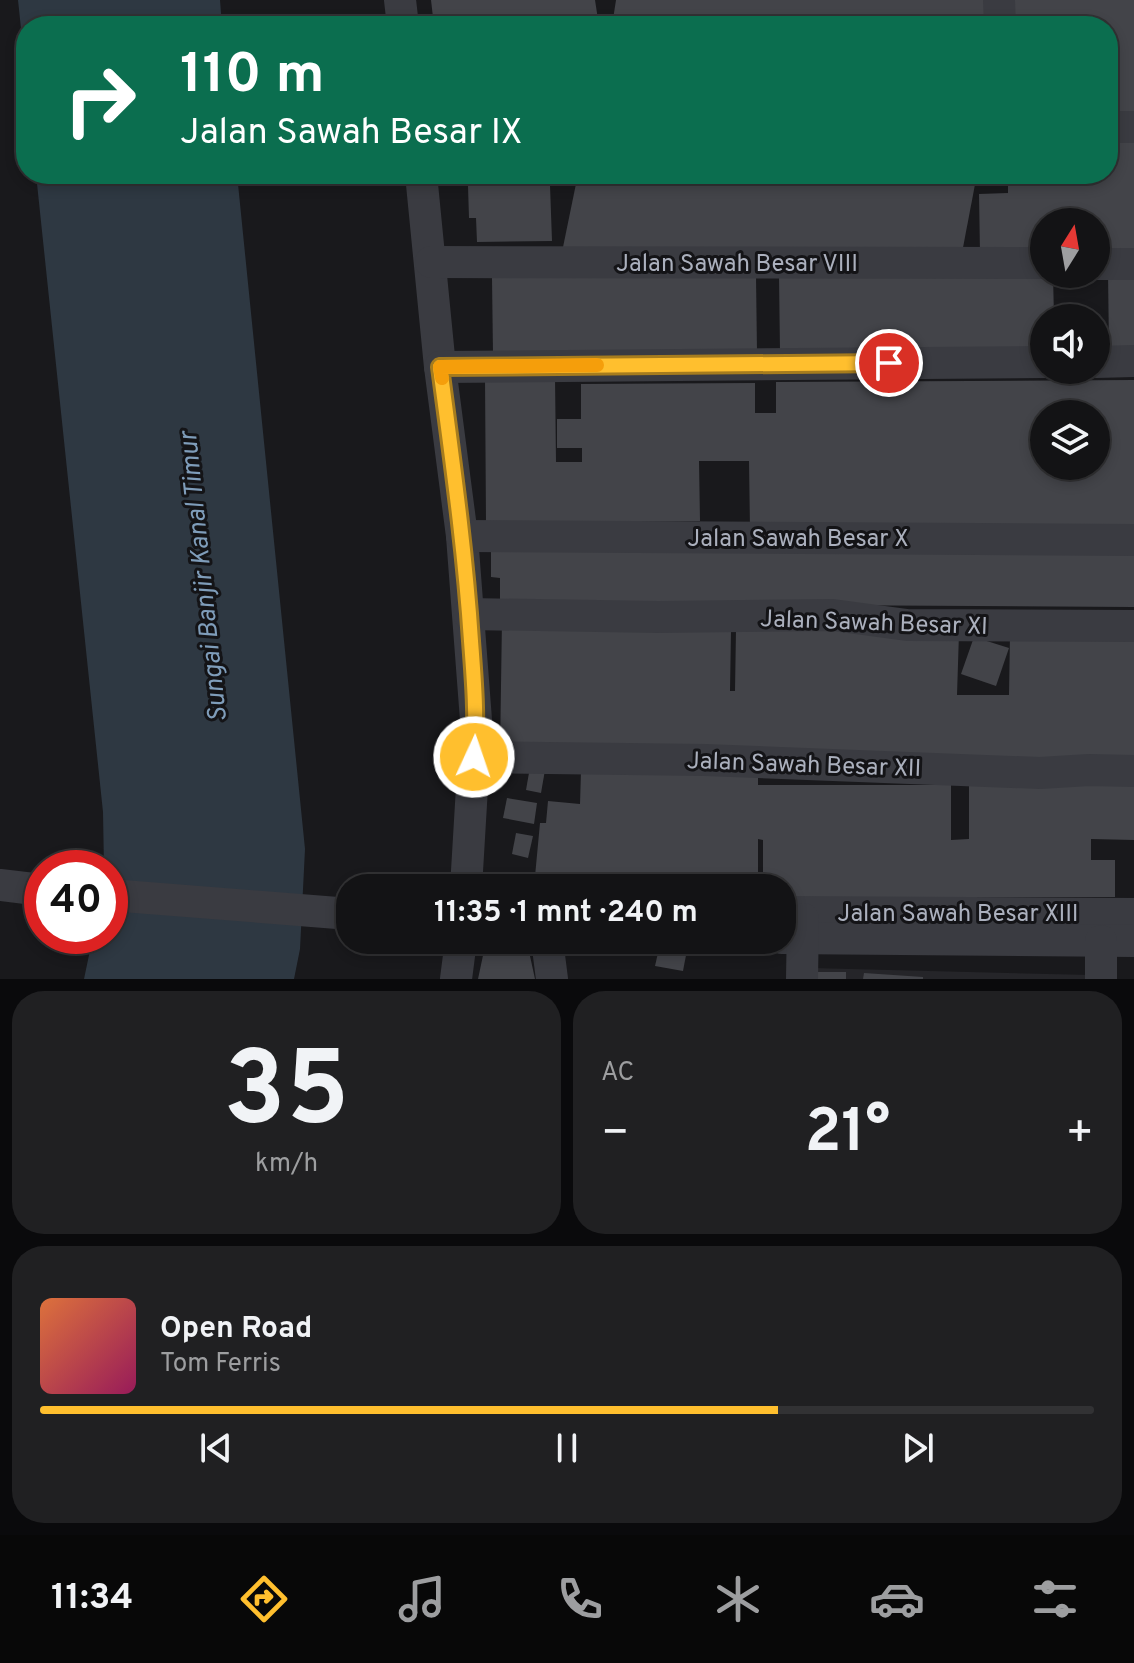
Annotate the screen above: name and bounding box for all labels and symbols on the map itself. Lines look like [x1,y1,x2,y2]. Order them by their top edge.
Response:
north arrow [1030,208,1110,288]
street label: Jalan Sawah Besar VIII [616,250,858,280]
pin [855,329,923,397]
water label: Sungai Banjir Kanal Timur [173,428,236,724]
street label: Jalan Sawah Besar X [687,525,909,555]
street label: Jalan Sawah Besar XI [759,605,988,643]
position arrow [432,715,516,799]
street label: Jalan Sawah Besar XII [686,747,922,785]
speed limit sign: 40 [24,850,128,954]
street label: Jalan Sawah Besar XIII [837,900,1079,930]

